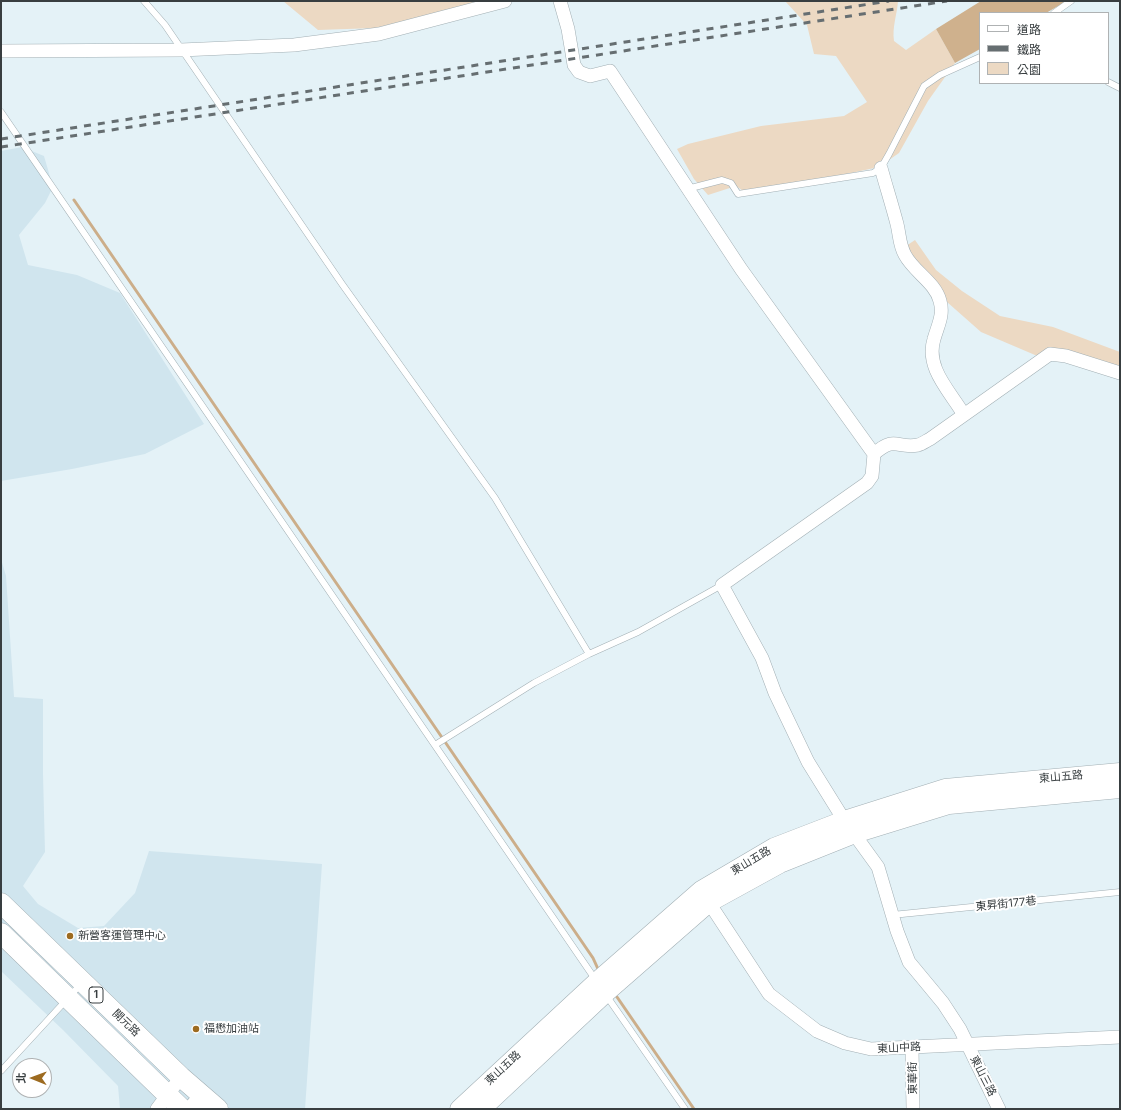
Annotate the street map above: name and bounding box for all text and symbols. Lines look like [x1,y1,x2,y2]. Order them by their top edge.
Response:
legend [979,12,1109,84]
text: 道路 [1017,22,1041,37]
text: 鐵路 [1017,42,1041,57]
text: 公園 [1017,62,1041,77]
street label: 東山五路 [1039,769,1083,785]
street label: 東山五路 [729,844,773,878]
street label: 東昇街177巷 [975,894,1037,914]
place label: 新營客運管理中心 [78,929,166,943]
marker: 新營客運管理中心 [65,931,75,941]
road number: 1 [89,987,103,1003]
street label: 開元路 [110,1007,142,1039]
place label: 福懋加油站 [204,1022,259,1036]
marker: 福懋加油站 [191,1024,201,1034]
street label: 東山中路 [877,1040,921,1056]
street label: 東山五路 [482,1048,524,1088]
street label: 東山三路 [967,1053,999,1099]
north arrow [12,1058,52,1098]
street label: 東華街 [906,1061,920,1095]
text: 北 [14,1072,28,1083]

